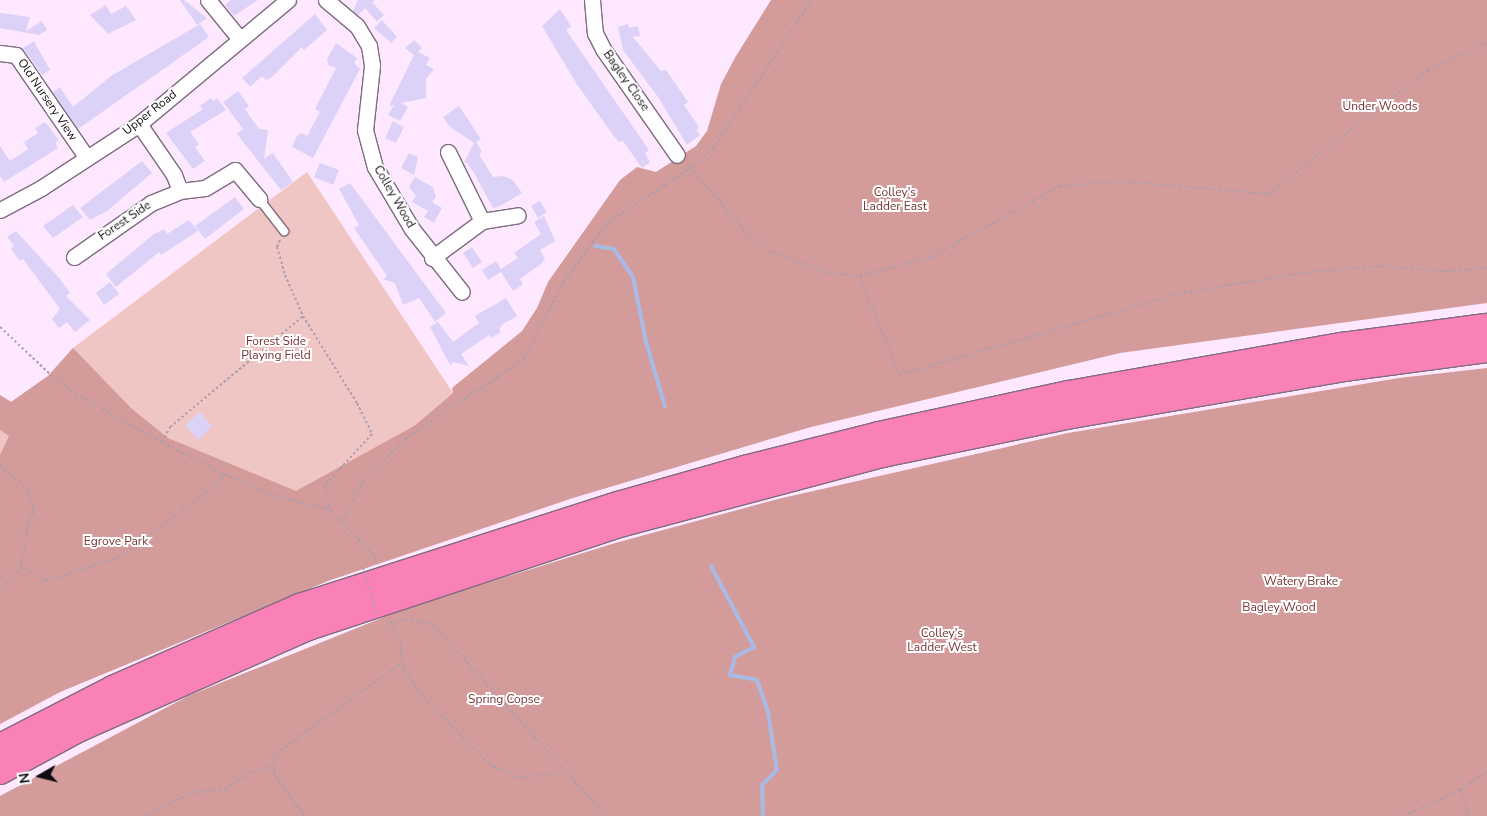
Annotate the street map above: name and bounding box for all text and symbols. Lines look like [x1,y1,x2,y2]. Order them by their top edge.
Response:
street label: Bagley Close [600,48,652,114]
street label: Old Nursery View [14,56,80,144]
street label: Upper Road [120,87,180,139]
park label: Under Woods [1343,100,1417,114]
street label: Colley Wood [370,163,418,231]
park label: Colley's Ladder East [863,186,927,214]
street label: Forest Side [96,198,154,244]
park label: Forest Side Playing Field [241,335,311,363]
park label: Egrove Park [84,535,148,549]
park label: Watery Brake [1264,575,1338,589]
park label: Bagley Wood [1242,601,1316,615]
park label: Colley's Ladder West [907,627,977,655]
park label: Spring Copse [468,693,540,707]
north arrow [15,751,65,801]
text: N [15,772,35,785]

